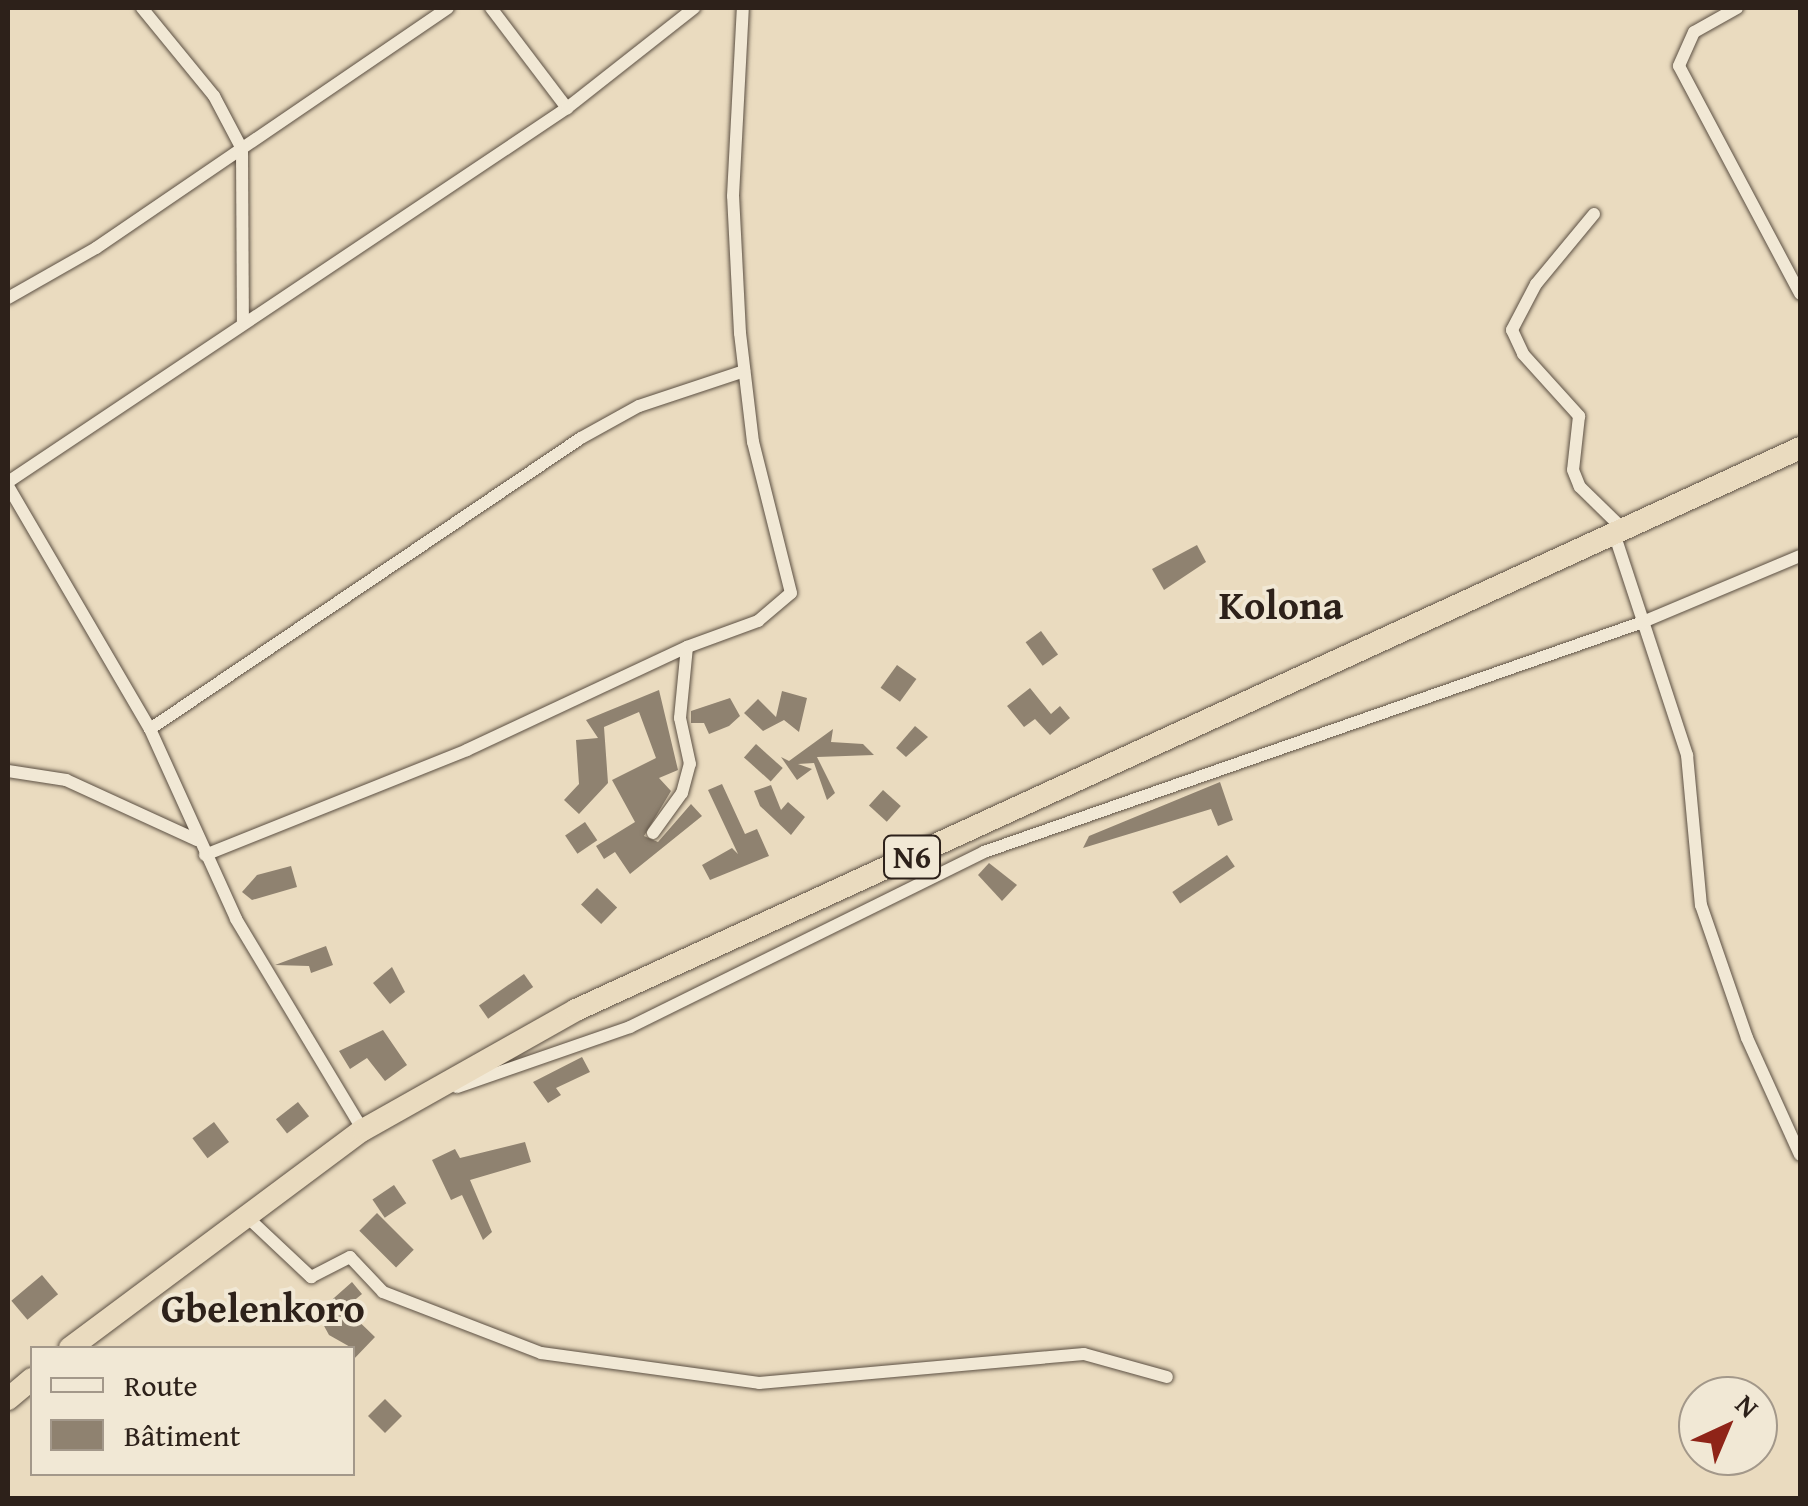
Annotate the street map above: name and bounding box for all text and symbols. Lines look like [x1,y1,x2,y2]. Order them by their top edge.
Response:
district label: Kolona [1219,581,1343,629]
road number: N6 [882,830,942,884]
district label: Gbelenkoro [161,1284,365,1332]
legend [30,1346,355,1476]
text: Route [124,1363,197,1407]
north arrow [1678,1376,1778,1476]
text: N [1727,1384,1769,1427]
text: Bâtiment [124,1413,240,1457]

